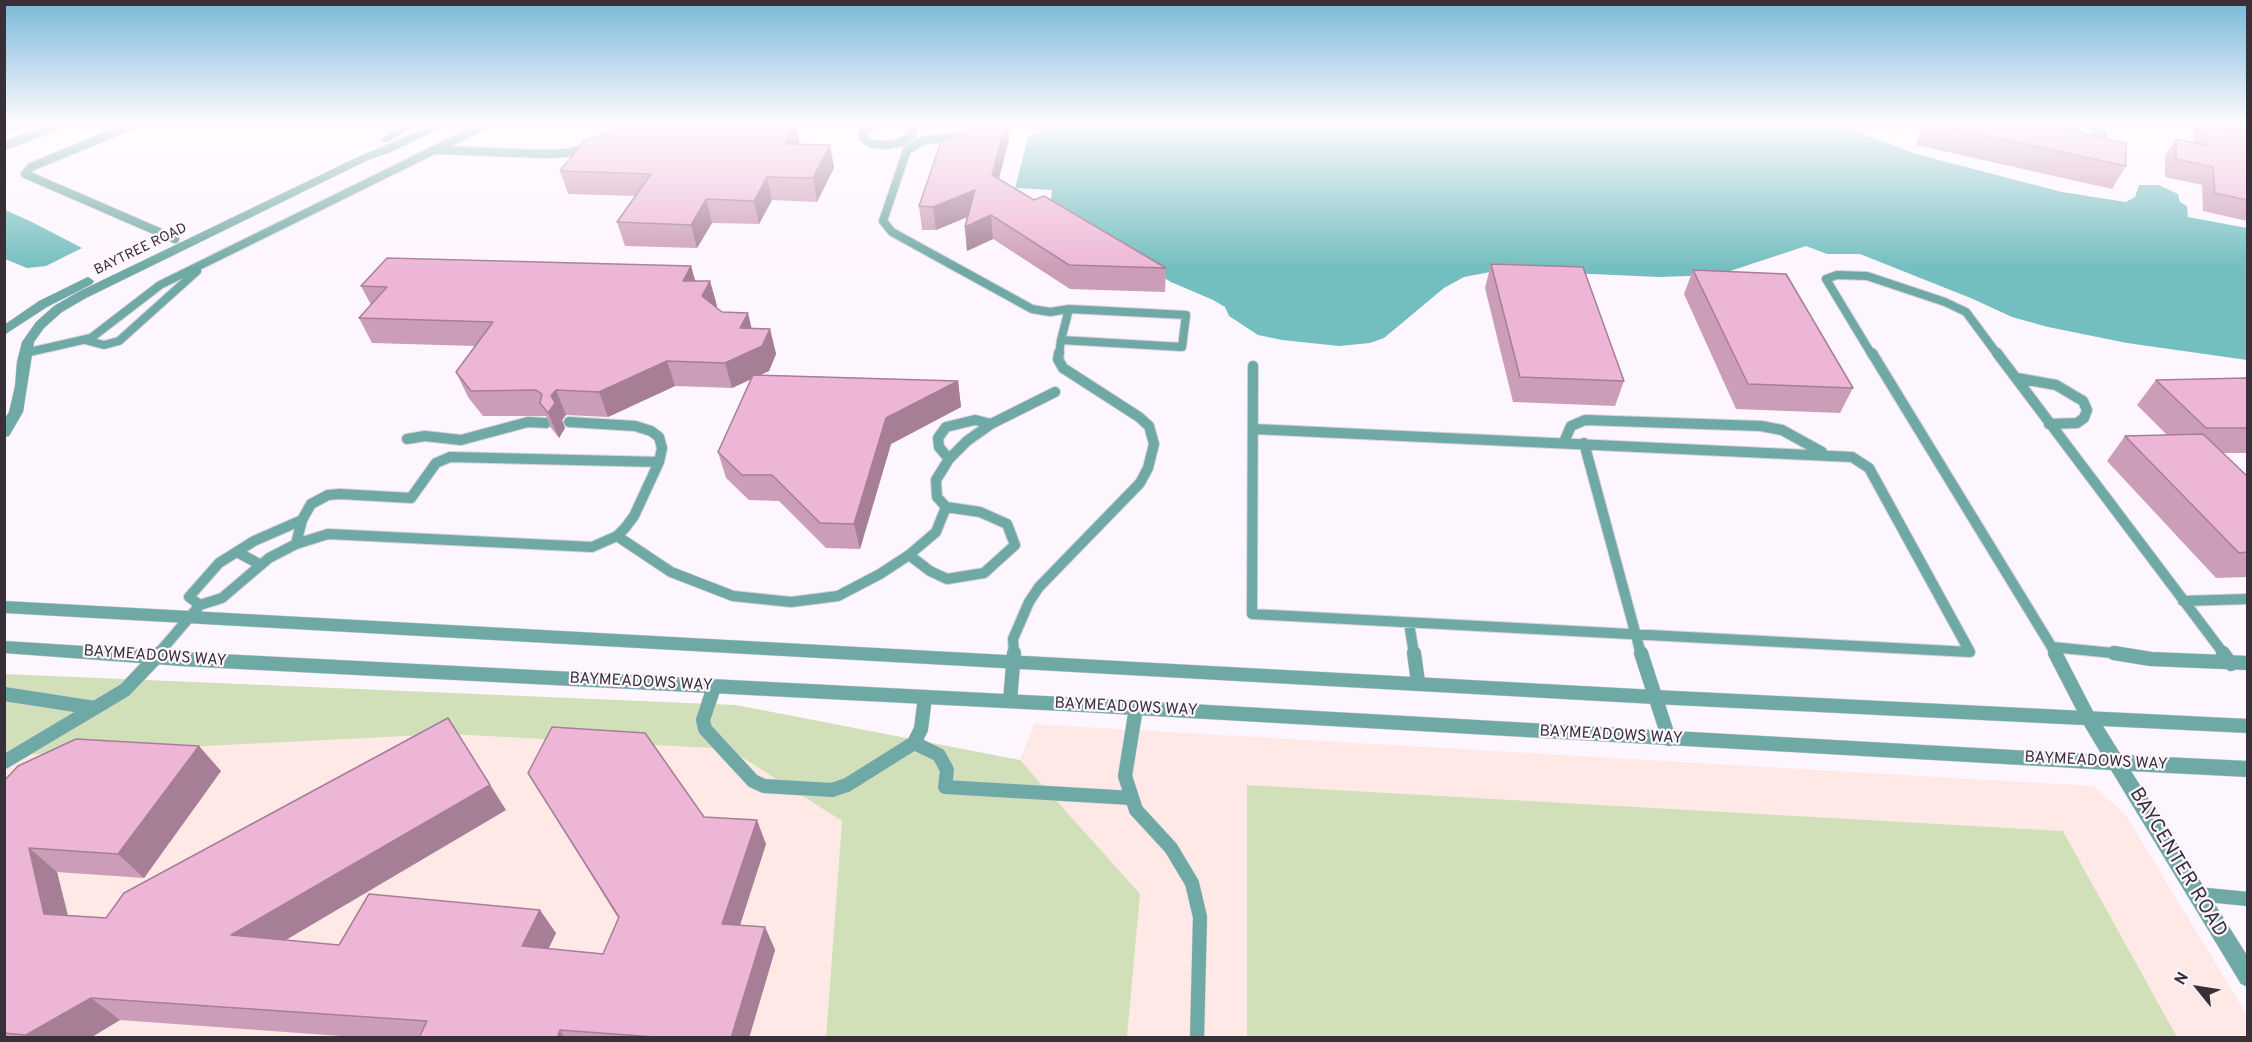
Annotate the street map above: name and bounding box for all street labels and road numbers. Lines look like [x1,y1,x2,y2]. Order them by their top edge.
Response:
street label: BAYTREE ROAD [92,220,190,280]
street label: BAYMEADOWS WAY [83,642,227,672]
street label: BAYMEADOWS WAY [569,670,713,696]
street label: BAYMEADOWS WAY [1054,695,1198,721]
street label: BAYMEADOWS WAY [1539,723,1683,749]
street label: BAYMEADOWS WAY [2024,749,2168,775]
street label: BAYCENTER ROAD [2123,784,2231,942]

